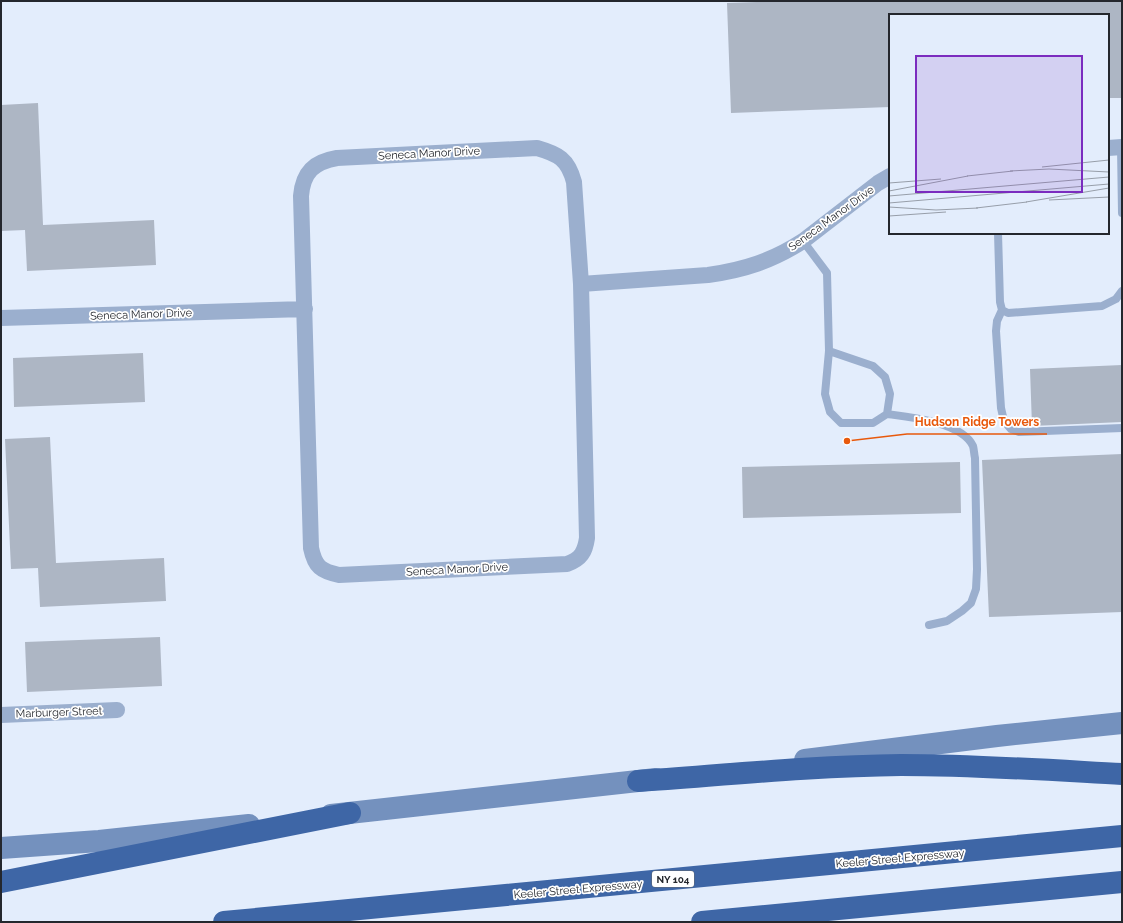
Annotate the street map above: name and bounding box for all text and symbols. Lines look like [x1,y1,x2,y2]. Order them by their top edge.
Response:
inset map [889,14,1109,234]
street label: Seneca Manor Drive [378,144,481,163]
street label: Seneca Manor Drive [786,183,877,254]
street label: Seneca Manor Drive [90,306,193,323]
callout: Hudson Ridge Towers [907,410,1047,434]
text: Hudson Ridge Towers [915,415,1039,429]
street label: Seneca Manor Drive [406,560,509,579]
street label: Marburger Street [15,704,103,721]
street label: Keeler Street Expressway [835,846,965,871]
road number: NY 104 [652,871,694,887]
street label: Keeler Street Expressway [513,877,643,902]

